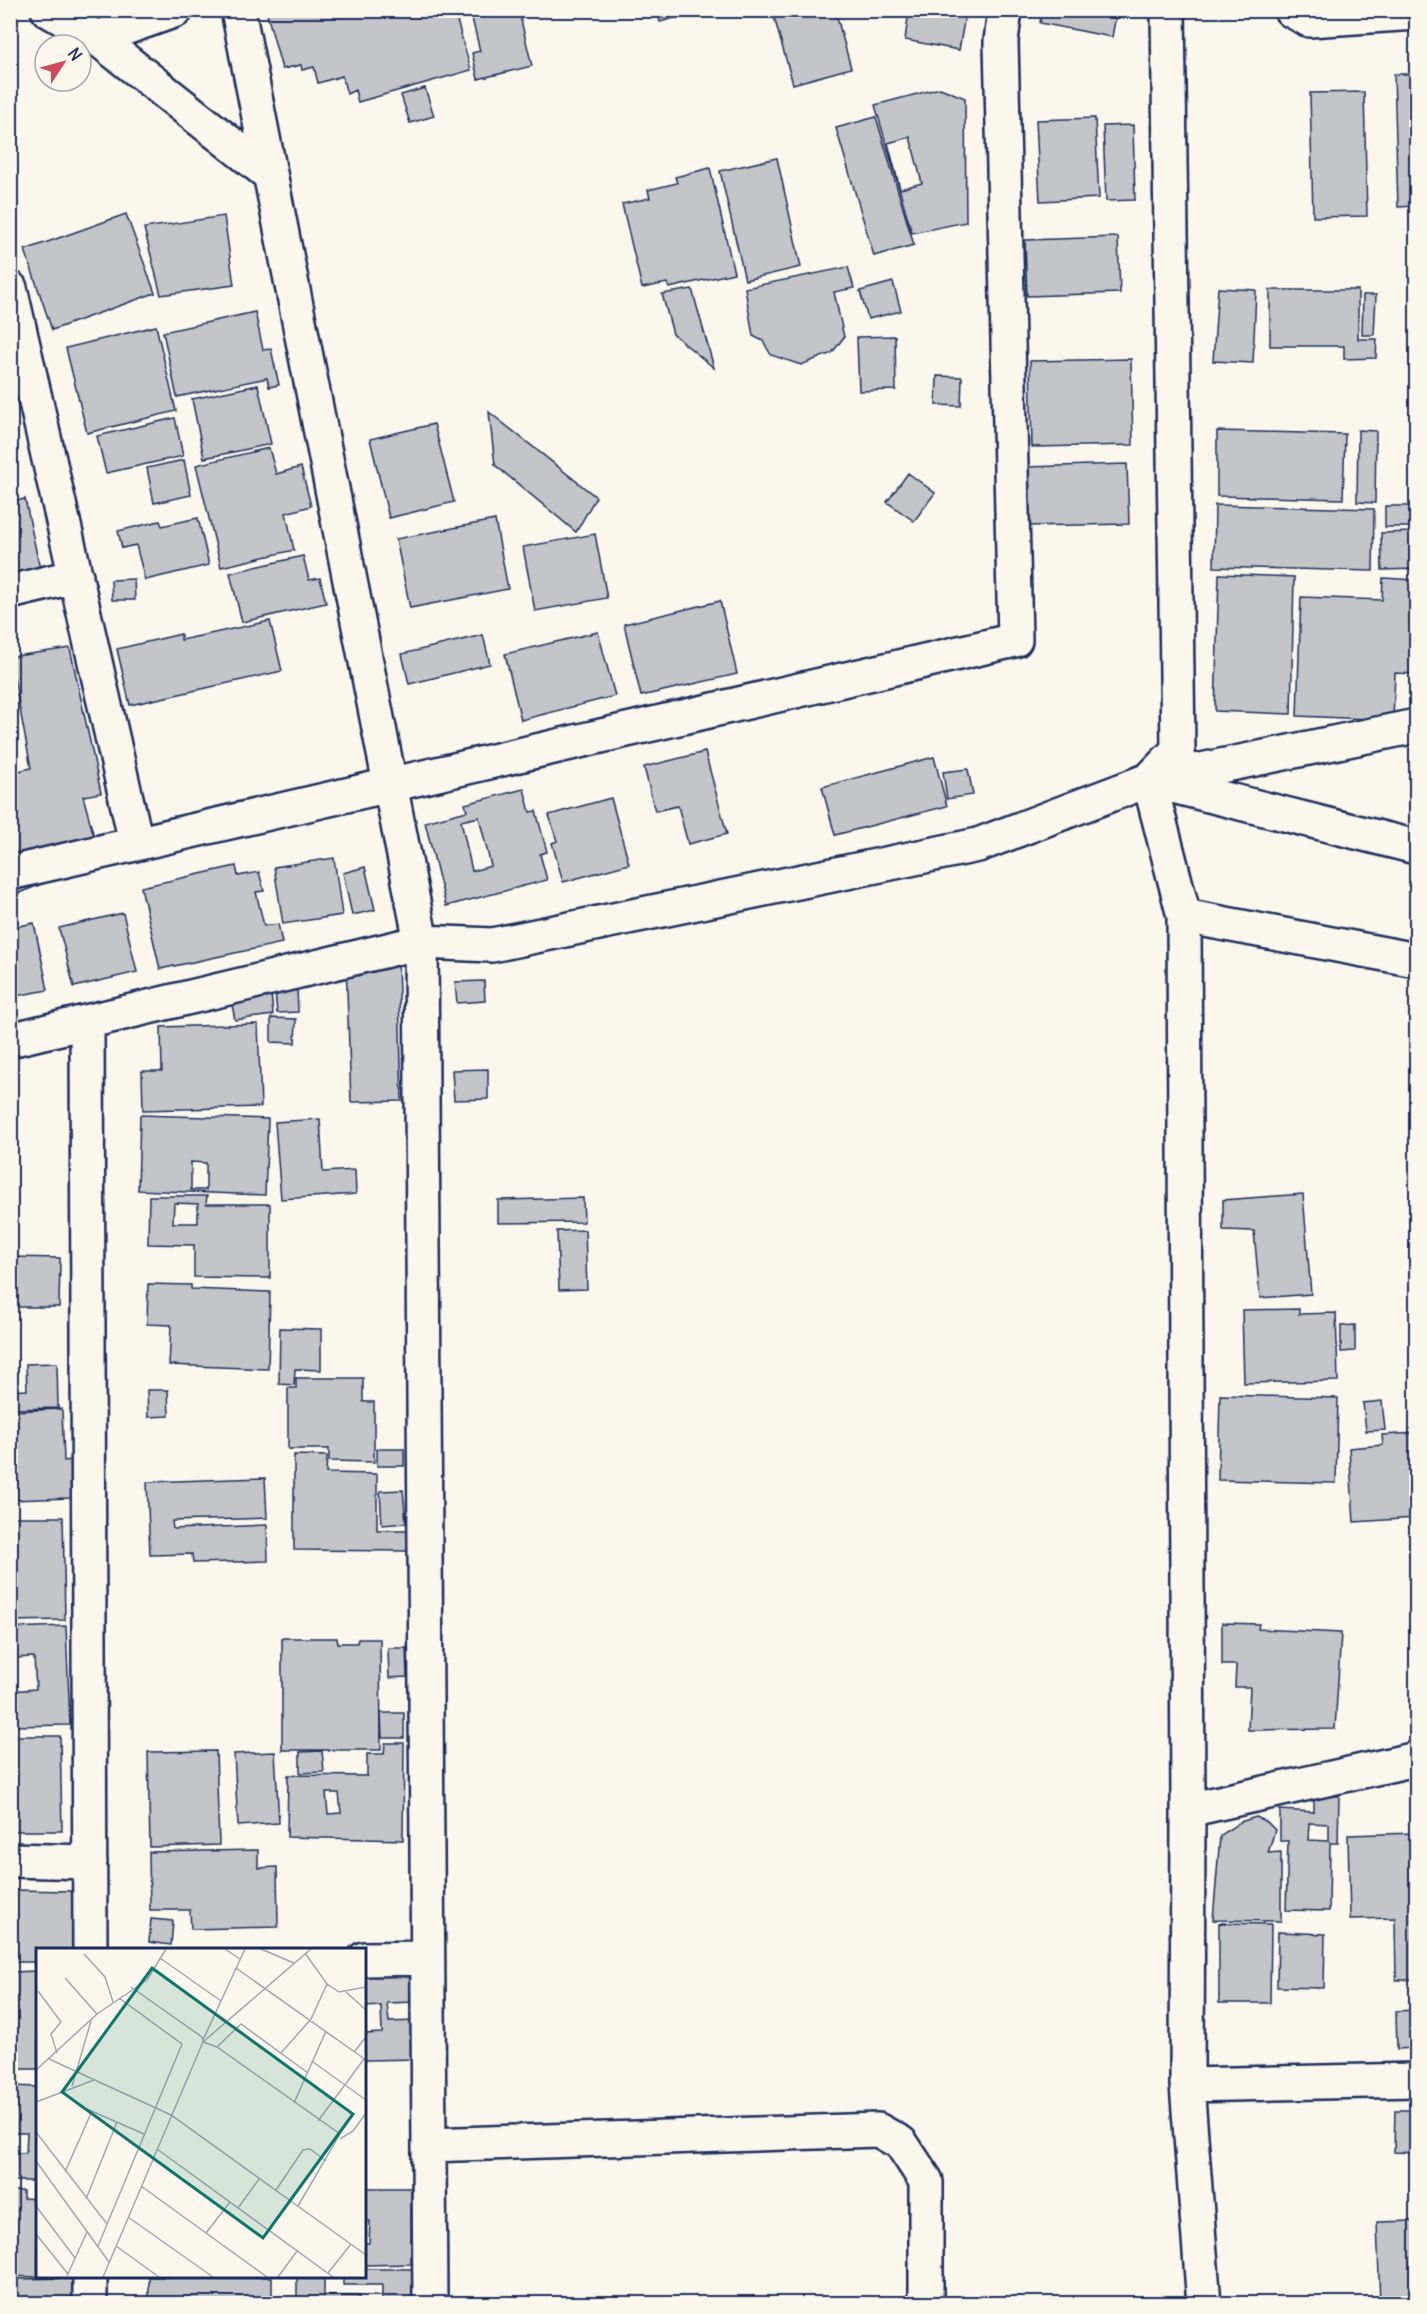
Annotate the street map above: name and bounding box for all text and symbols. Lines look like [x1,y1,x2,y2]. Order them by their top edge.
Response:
north arrow [33,33,93,93]
text: N [64,44,86,65]
inset map [36,1948,366,2278]

